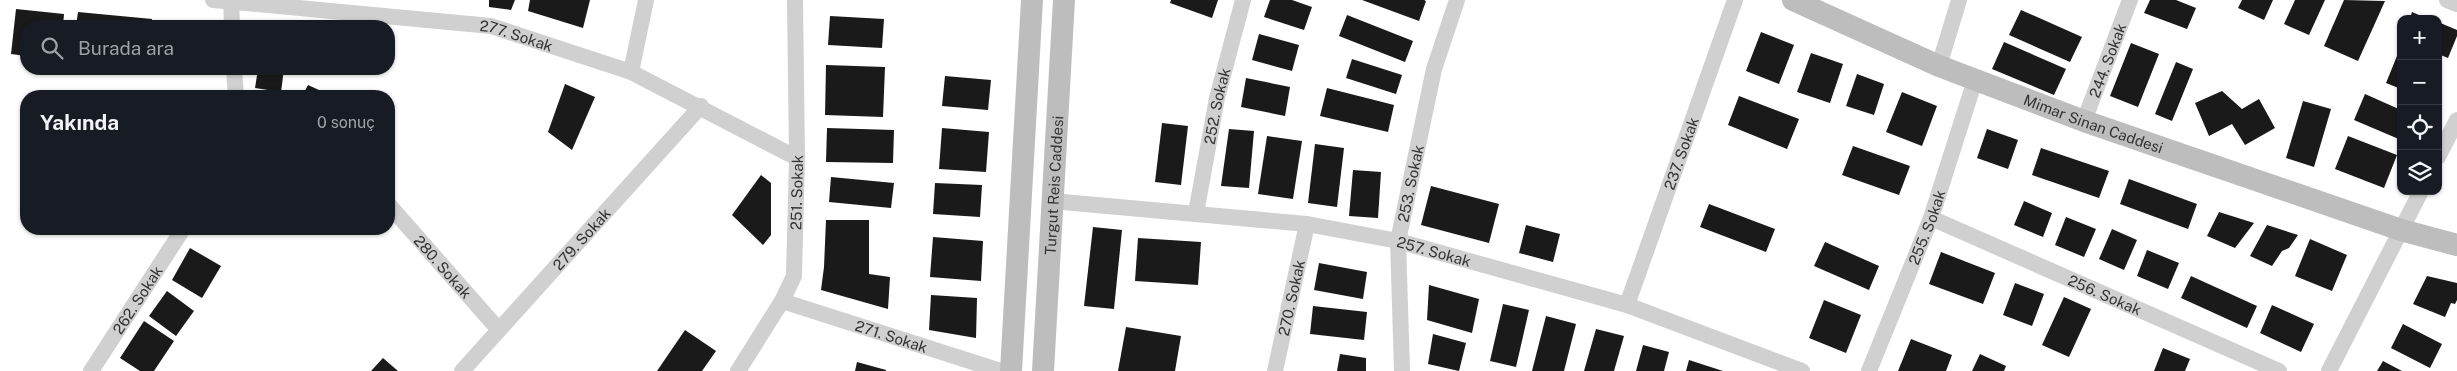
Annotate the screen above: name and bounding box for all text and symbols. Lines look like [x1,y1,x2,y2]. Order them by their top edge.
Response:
map controls [2397,15,2442,195]
button: + [2397,15,2442,60]
street label: 277. Sokak [479,17,555,54]
search box [20,20,395,75]
street label: 244. Sokak [2085,21,2129,100]
icon: search [38,34,66,62]
text: Burada ara [78,37,174,59]
button: − [2397,60,2442,105]
street label: 252. Sokak [1200,66,1233,146]
street label: Mimar Sinan Caddesi [2021,90,2165,156]
button: locate [2397,105,2442,150]
text: Yakında [40,110,119,135]
text: 0 sonuç [317,113,375,132]
street label: Turgut Reis Caddesi [1041,115,1066,255]
street label: 237. Sokak [1660,115,1701,192]
street label: 253. Sokak [1394,143,1426,223]
button: layers [2397,150,2442,195]
street label: 251. Sokak [787,155,806,230]
street label: 255. Sokak [1905,188,1948,267]
street label: 279. Sokak [549,204,613,273]
street label: 280. Sokak [411,232,475,302]
street label: 257. Sokak [1395,233,1473,270]
street label: 270. Sokak [1274,258,1307,337]
street label: 262. Sokak [109,262,165,337]
street label: 256. Sokak [2066,271,2144,318]
street label: 271. Sokak [853,317,930,356]

